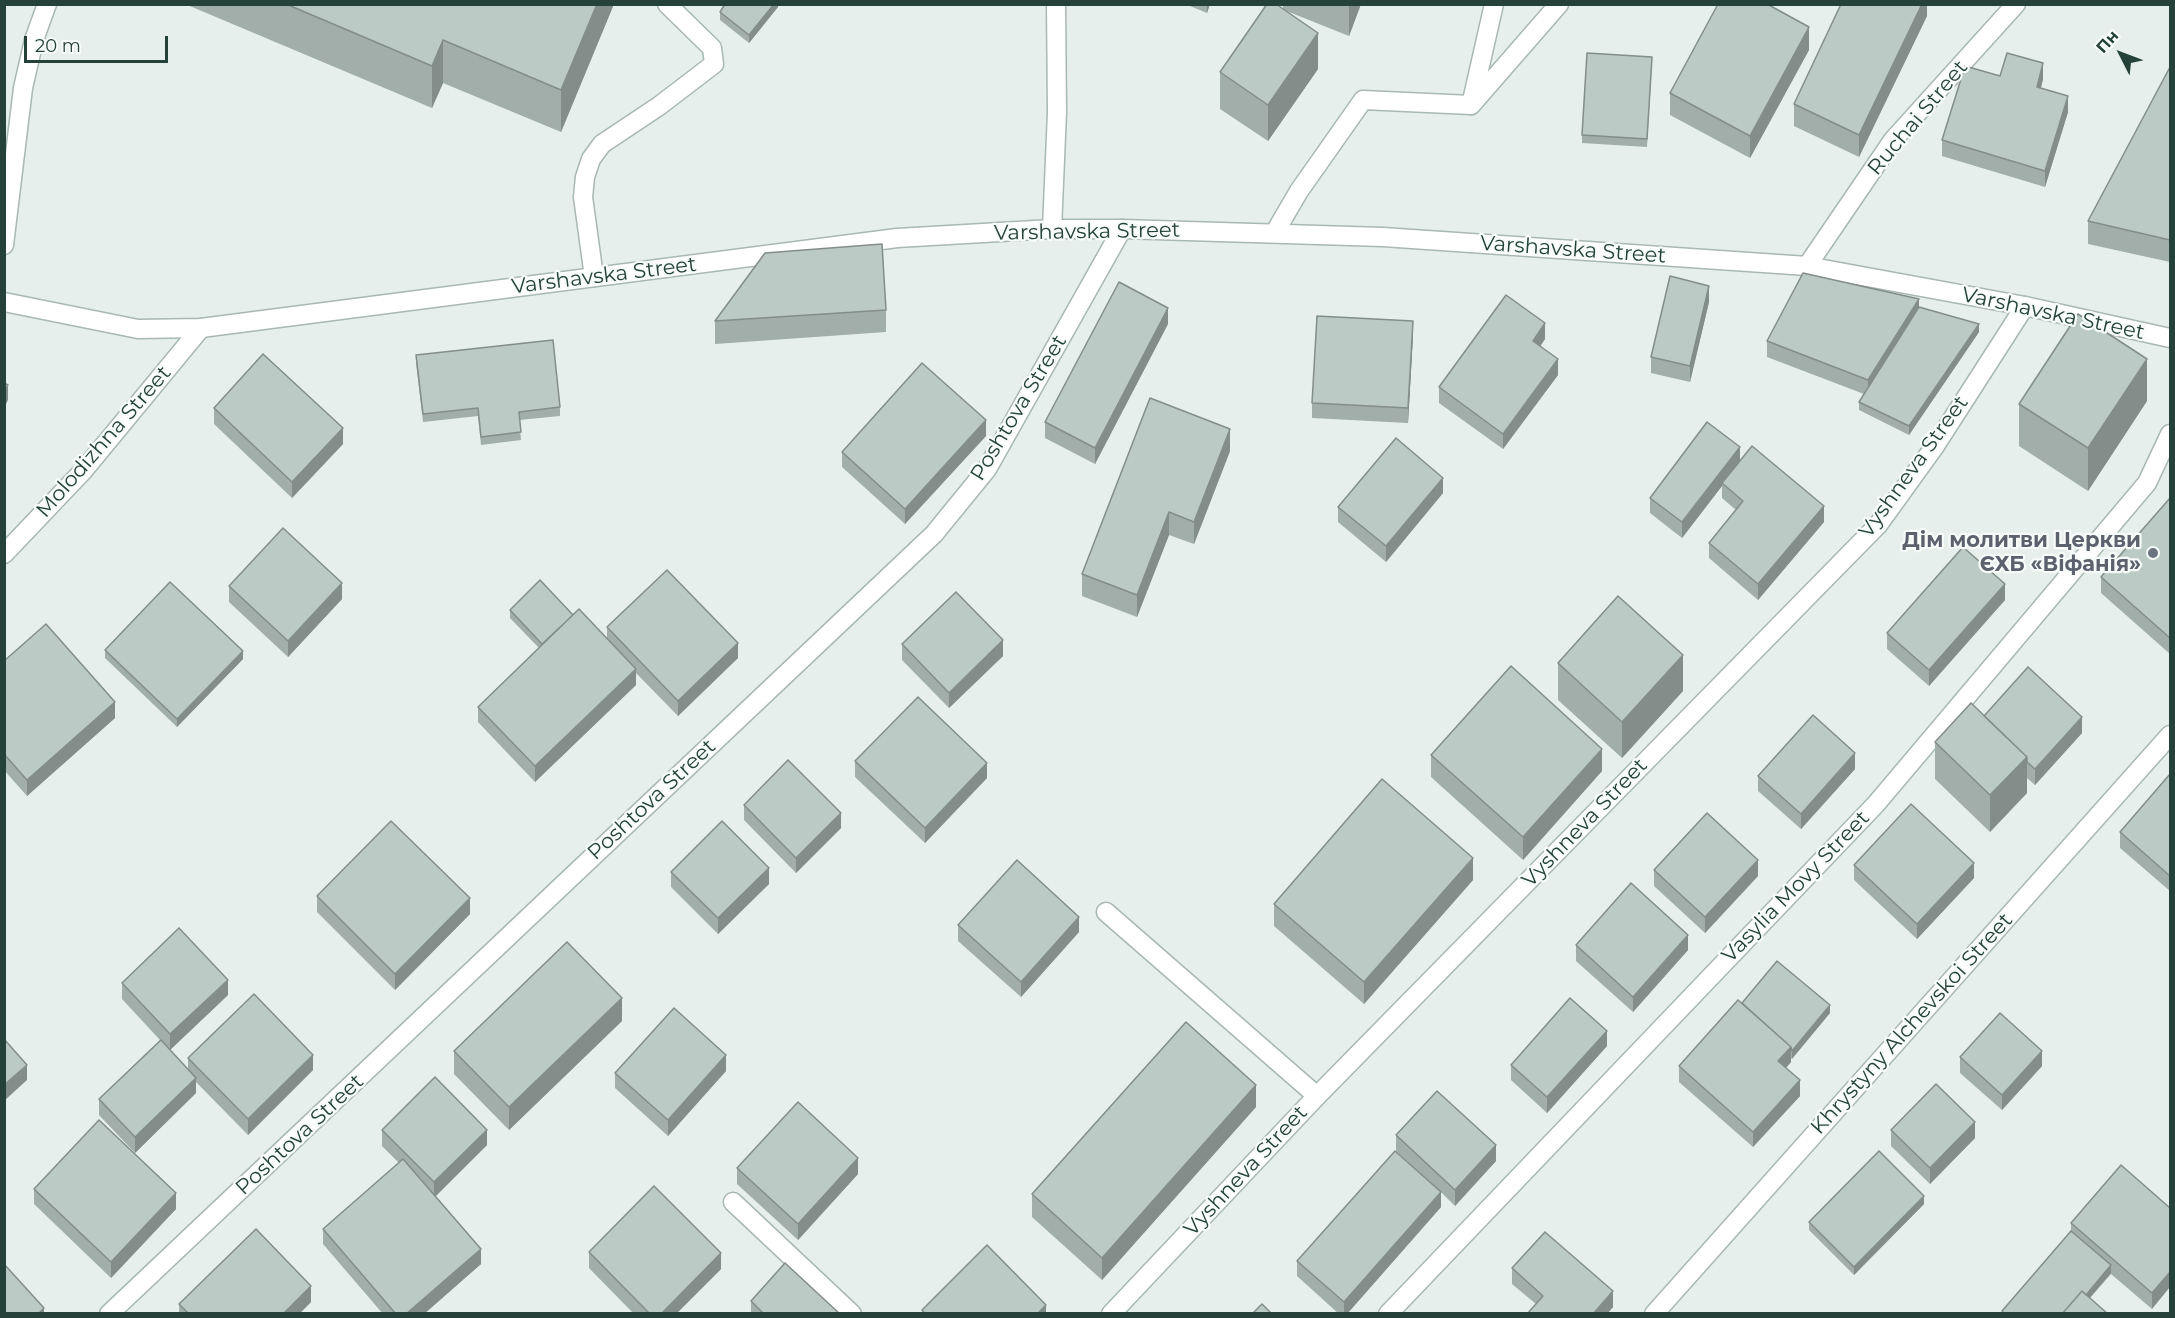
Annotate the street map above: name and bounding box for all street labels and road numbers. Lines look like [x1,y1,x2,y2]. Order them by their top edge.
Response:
street label: Ruchai Street [1863,55,1973,181]
street label: Varshavska Street [994,218,1180,246]
street label: Varshavska Street [1479,231,1667,269]
street label: Varshavska Street [510,252,698,300]
street label: Varshavska Street [1959,282,2147,346]
street label: Poshtova Street [966,330,1072,486]
street label: Molodizhna Street [31,361,177,523]
street label: Vyshneva Street [1854,391,1974,543]
street label: Poshtova Street [583,734,721,866]
street label: Vyshneva Street [1517,753,1653,893]
street label: Vasylia Movy Street [1717,806,1875,968]
street label: Khrystyny Alchevskoi Street [1806,908,2018,1140]
street label: Poshtova Street [231,1069,369,1201]
street label: Vyshneva Street [1179,1100,1313,1242]

